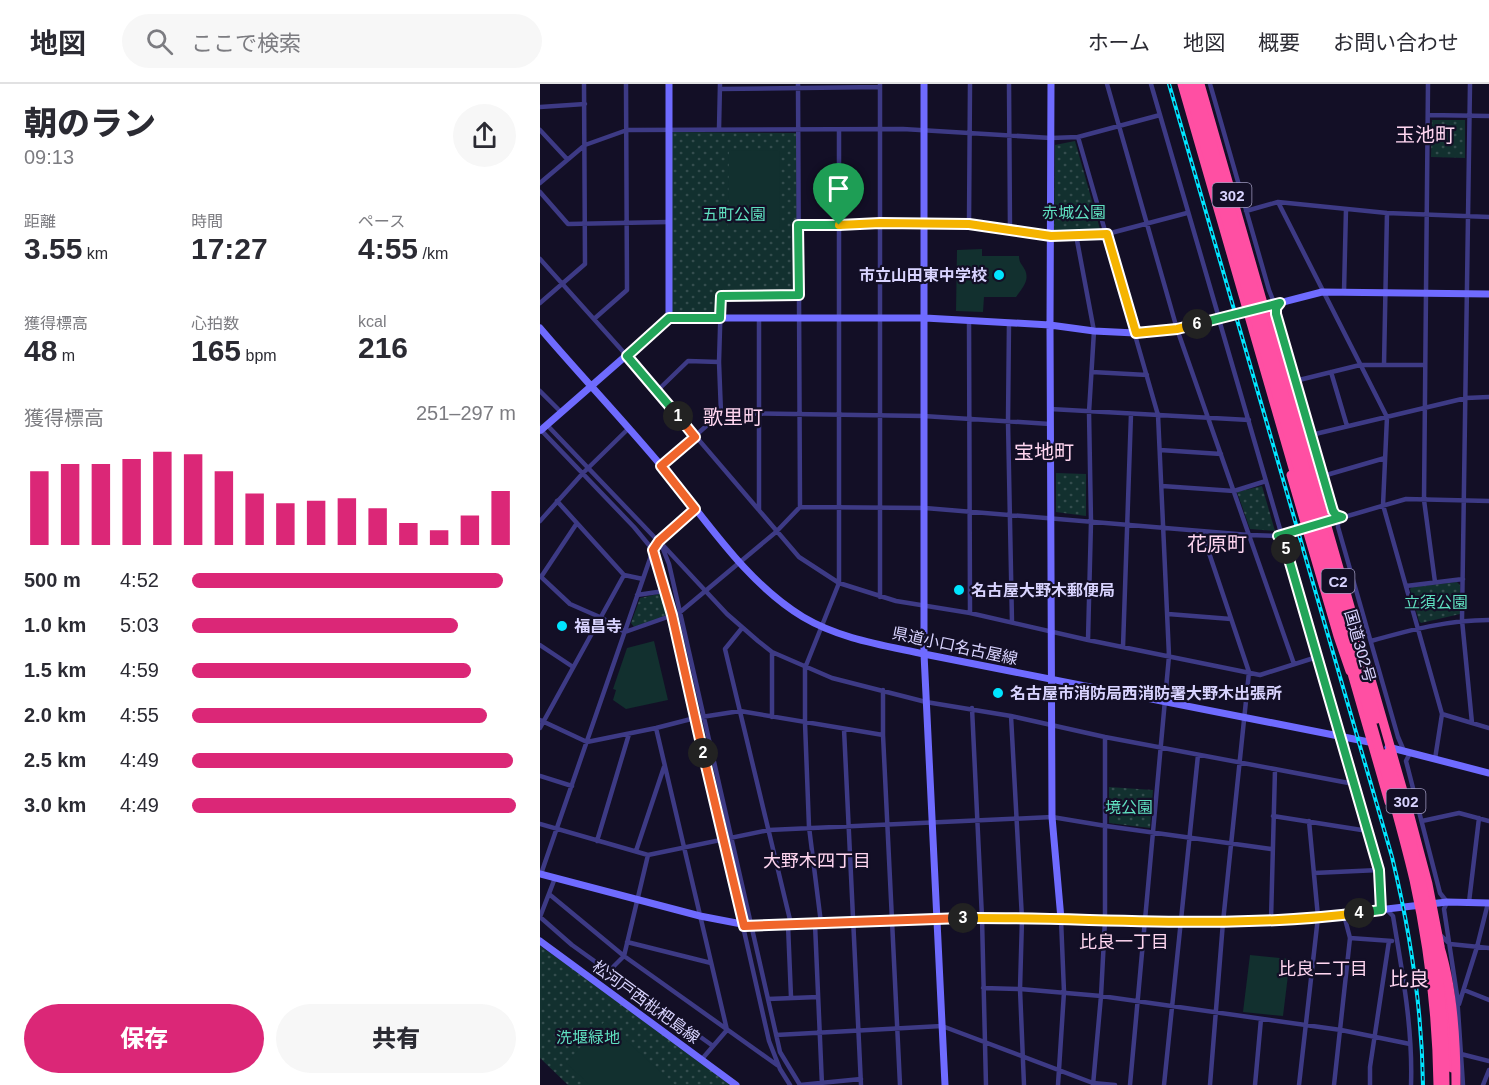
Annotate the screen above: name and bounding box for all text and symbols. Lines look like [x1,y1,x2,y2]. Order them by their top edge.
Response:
search box [122,14,542,68]
icon: search [143,25,176,58]
text: 地図 [30,28,86,59]
text: ここで検索 [191,31,301,56]
text: ホーム [1088,31,1150,54]
text: 地図 [1183,31,1225,54]
text: 概要 [1258,31,1300,54]
text: お問い合わせ [1333,31,1459,54]
button: share [453,104,516,167]
text: 朝のラン [24,105,156,142]
district label: 玉池町 [1395,124,1455,146]
text: 09:13 [24,146,74,168]
pin [813,163,864,225]
icon: arrive [822,172,855,205]
road number: 302 [1212,183,1252,207]
park label: 赤城公園 [1042,204,1106,221]
park label: 五町公園 [702,206,766,223]
text: 距離 [24,213,56,230]
text: 時間 [191,213,223,230]
text: ペース [358,213,405,230]
text: 3.55 [24,232,82,265]
text: 17:27 [191,232,268,265]
text: 4:55 [358,232,418,265]
text: km [82,245,108,262]
text: /km [418,245,448,262]
place label: 市立山田東中学校 [859,267,987,284]
marker: 市立山田東中学校 [992,268,1006,282]
pin: 6 [1182,309,1212,339]
text: kcal [358,313,386,330]
text: 獲得標高 [24,315,88,332]
text: 心拍数 [191,315,239,332]
text: 6 [1193,315,1201,332]
text: 216 [358,331,408,364]
text: 48 [24,334,57,367]
text: 165 [191,334,241,367]
text: m [57,347,75,364]
text: bpm [241,347,277,364]
pin: 1 [663,401,693,431]
text: 251–297 m [416,402,516,424]
district label: 歌里町 [703,406,763,428]
text: 獲得標高 [24,407,104,429]
text: 1 [674,407,682,424]
district label: 宝地町 [1014,441,1074,463]
district label: 花原町 [1187,533,1247,555]
pin: 5 [1271,534,1301,564]
text: 5 [1282,540,1290,557]
text: 500 m [24,569,81,591]
text: 4:52 [120,569,159,591]
road number: C2 [1322,569,1354,593]
place label: 名古屋大野木郵便局 [971,582,1115,599]
marker: 名古屋大野木郵便局 [952,583,966,597]
park label: 立須公園 [1404,594,1468,611]
street label: 国道302号 [1342,608,1378,684]
text: 1.0 km [24,614,86,636]
text: 5:03 [120,614,159,636]
place label: 福昌寺 [574,618,622,635]
marker: 福昌寺 [555,619,569,633]
street label: 県道小口名古屋線 [891,624,1019,668]
text: 1.5 km [24,659,86,681]
text: 4:59 [120,659,159,681]
place label: 名古屋市消防局西消防署大野木出張所 [1010,685,1282,702]
marker: 名古屋市消防局西消防署大野木出張所 [991,686,1005,700]
text: 2.0 km [24,704,86,726]
text: 4:55 [120,704,159,726]
pin: 2 [688,738,718,768]
text: 2 [699,744,707,761]
text: 2.5 km [24,749,86,771]
text: 4:49 [120,749,159,771]
road number: 302 [1386,789,1426,813]
text: 3.0 km [24,794,86,816]
text: 4:49 [120,794,159,816]
park label: 境公園 [1105,799,1153,816]
district label: 大野木四丁目 [763,851,871,871]
pin: 4 [1344,898,1374,928]
pin: 3 [948,903,978,933]
text: 4 [1355,904,1363,921]
text: 3 [959,909,967,926]
district label: 比良一丁目 [1079,932,1169,952]
street label: 松河戸西枇杷島線 [589,958,703,1046]
district label: 比良二丁目 [1278,959,1368,979]
district label: 比良 [1389,968,1429,990]
button: 保存 [24,1004,264,1073]
button: 共有 [276,1004,516,1073]
park label: 洗堰緑地 [556,1029,620,1046]

